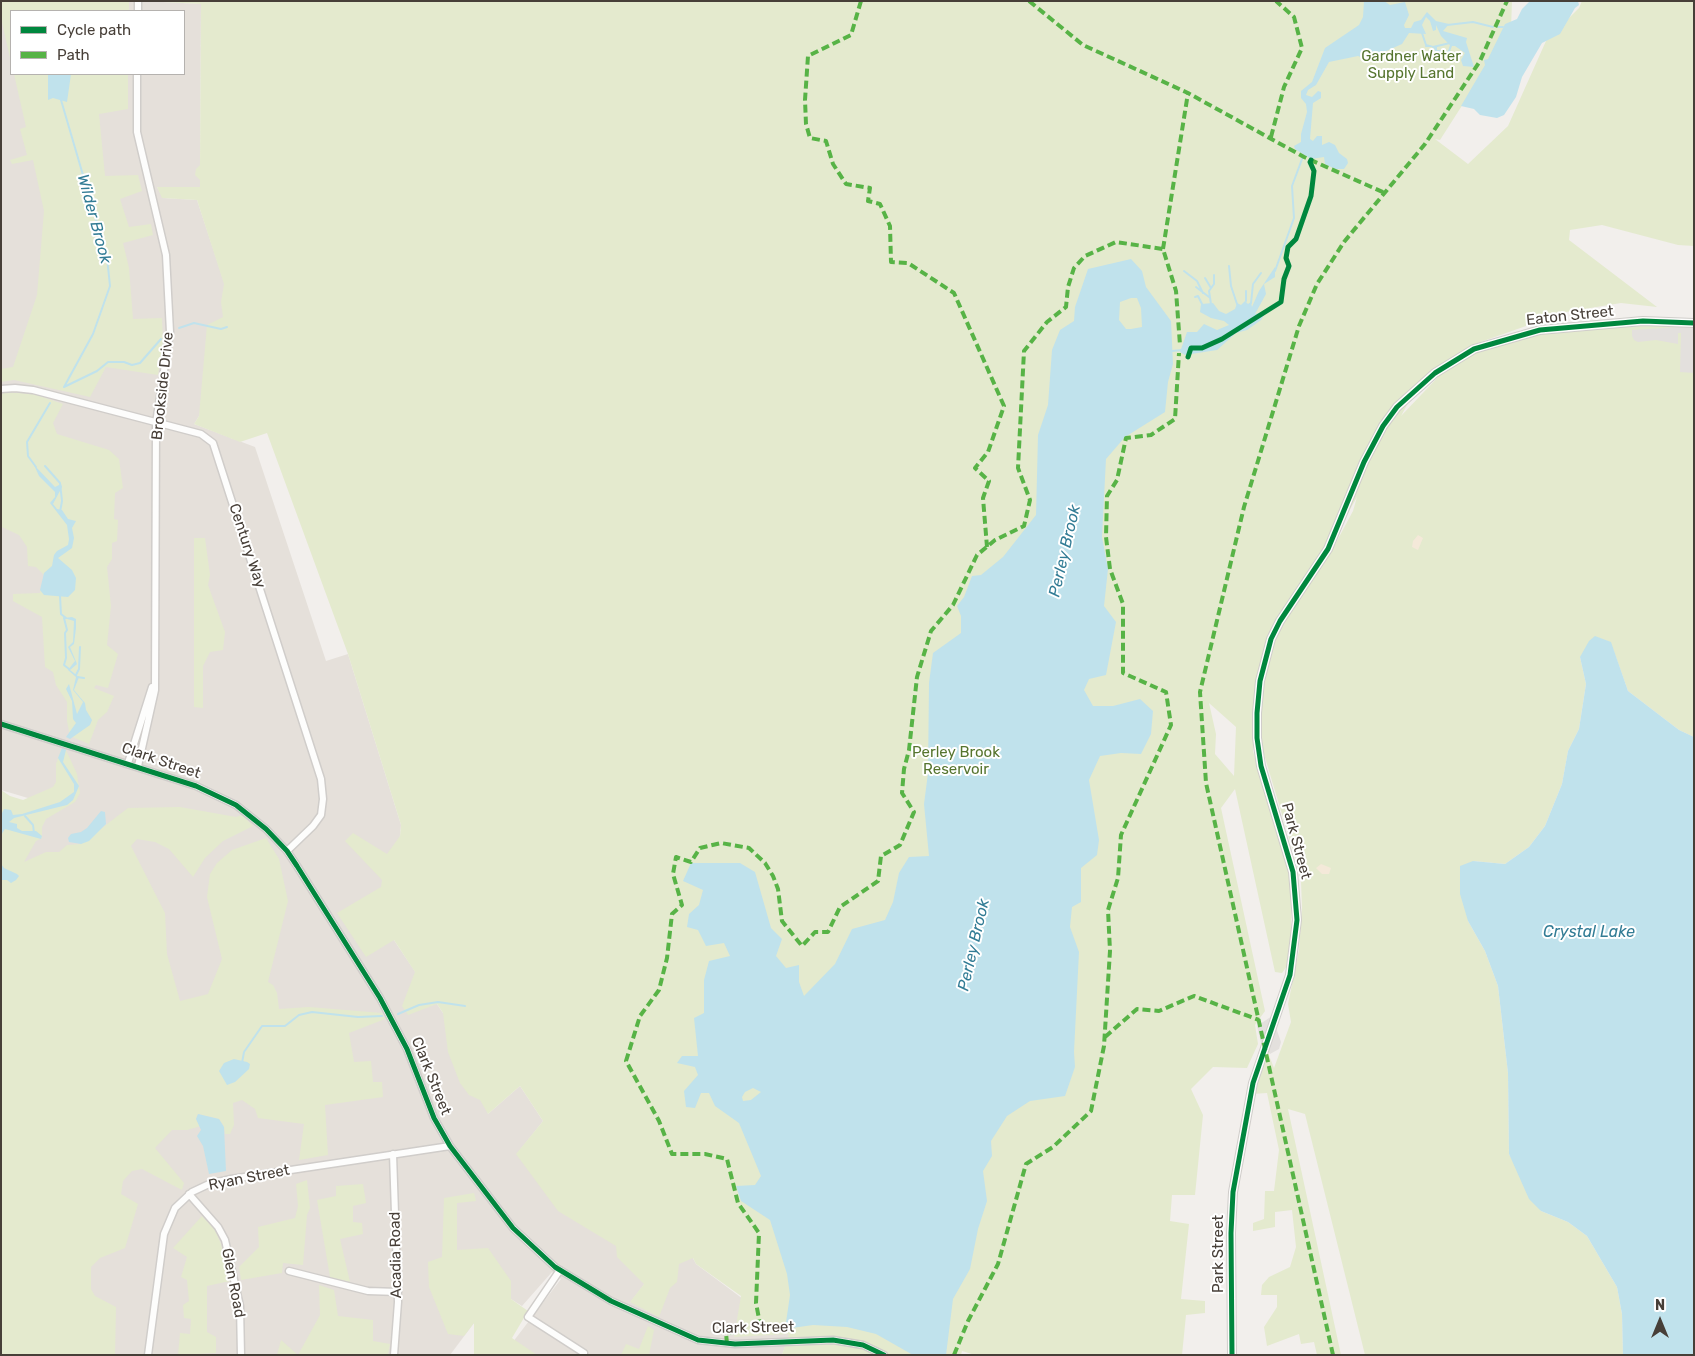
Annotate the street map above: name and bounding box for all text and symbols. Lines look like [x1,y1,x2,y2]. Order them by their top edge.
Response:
legend [10,10,185,75]
text: Cycle path [57,21,131,39]
text: Path [57,46,90,64]
park label: Gardner Water Supply Land [1361,48,1461,83]
water label: Wilder Brook [73,172,115,266]
street label: Eaton Street [1525,302,1615,330]
street label: Brookside Drive [148,331,178,441]
street label: Century Way [225,501,269,591]
water label: Perley Brook [1045,503,1085,599]
street label: Clark Street [119,739,203,783]
park label: Perley Brook Reservoir [912,744,1000,779]
street label: Park Street [1277,801,1315,881]
water label: Perley Brook [954,897,994,993]
water label: Crystal Lake [1543,922,1635,942]
street label: Clark Street [407,1034,455,1118]
street label: Ryan Street [207,1161,291,1195]
street label: Acadia Road [386,1212,406,1298]
street label: Park Street [1210,1215,1228,1293]
street label: Glen Road [217,1247,249,1319]
north arrow [1635,1296,1685,1346]
text: N [1655,1297,1665,1314]
street label: Clark Street [712,1318,794,1338]

